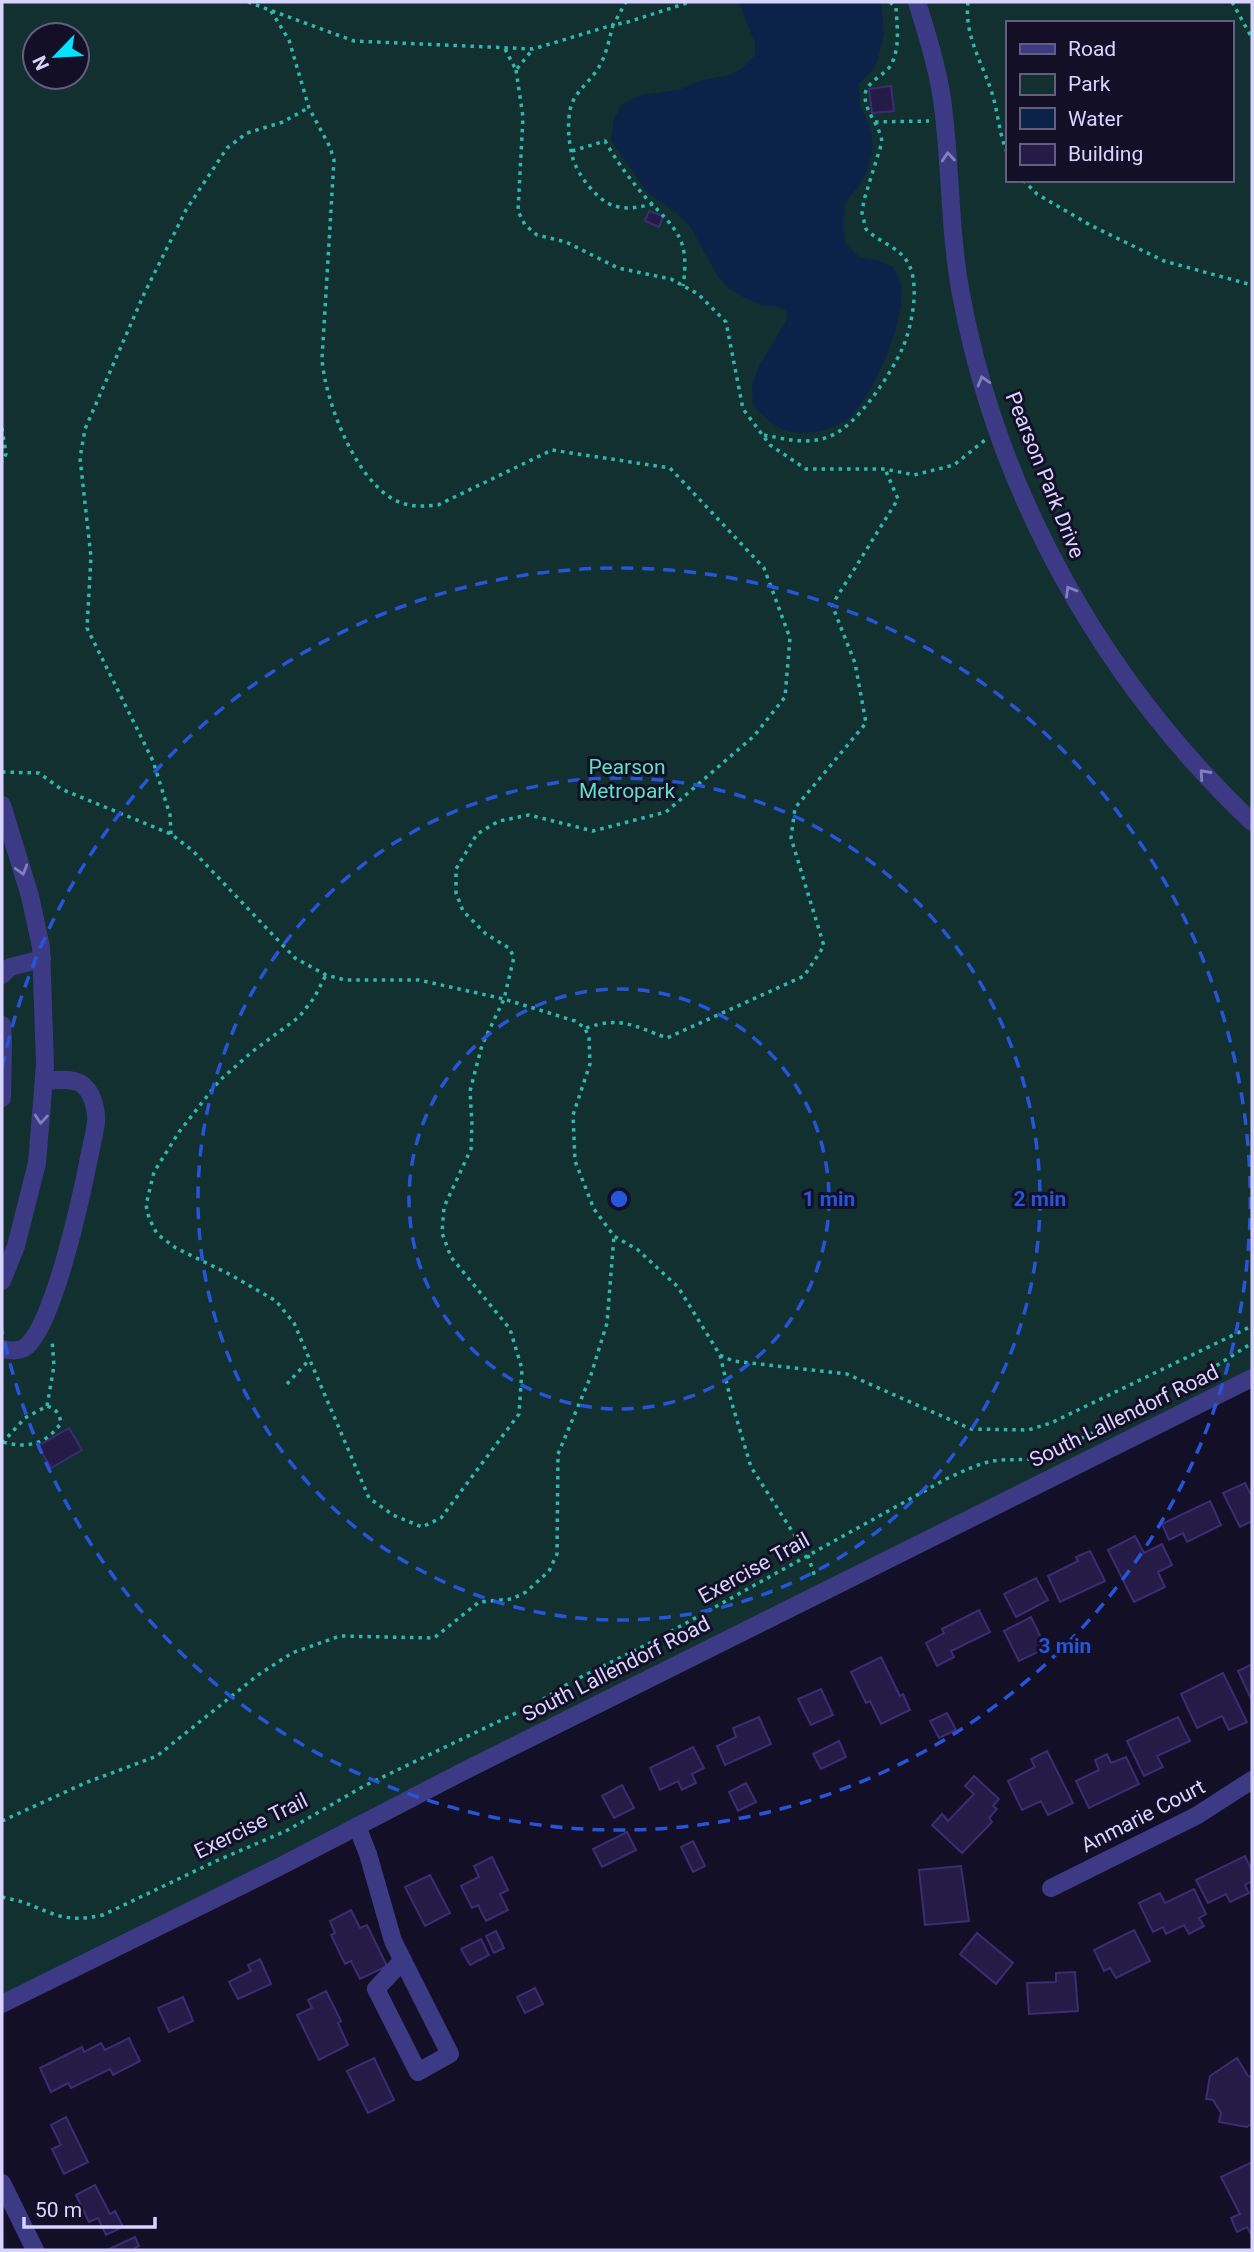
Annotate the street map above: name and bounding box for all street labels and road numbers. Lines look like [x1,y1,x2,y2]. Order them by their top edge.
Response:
street label: Pearson Park Drive [1001,388,1089,562]
street label: South Lallendorf Road [1026,1360,1222,1472]
street label: Exercise Trail [694,1528,814,1608]
street label: South Lallendorf Road [518,1611,714,1727]
street label: Anmarie Court [1077,1775,1209,1857]
street label: Exercise Trail [190,1788,312,1864]

